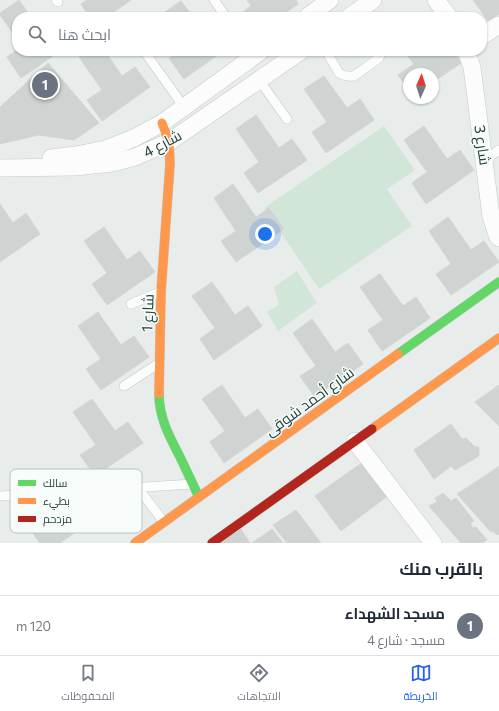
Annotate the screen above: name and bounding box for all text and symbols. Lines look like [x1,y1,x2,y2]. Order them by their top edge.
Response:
search box [12,12,487,56]
icon: search [26,23,48,45]
text: ابحث هنا [58,25,111,43]
north arrow [403,68,439,104]
pin: 1 [32,70,58,100]
street label: شارع 3 [468,124,495,167]
street label: شارع 4 [140,125,186,163]
your location [255,224,275,244]
street label: شارع 1 [137,294,160,333]
street label: شارع أحمد شوقى [261,363,359,442]
legend [10,469,142,533]
text: سالك [43,476,67,489]
text: بطيء [43,494,70,510]
text: مزدحم [43,512,72,527]
text: بالقرب منك [400,558,483,579]
text: مسجد الشهداء [345,604,445,622]
text: 120 m [16,618,51,634]
text: 1 [467,618,473,634]
text: مسجد · شارع 4 [367,632,445,648]
tab: المحفوظات [61,662,115,706]
tab: الاتجاهات [237,662,281,706]
tab: الخريطة [403,662,438,706]

